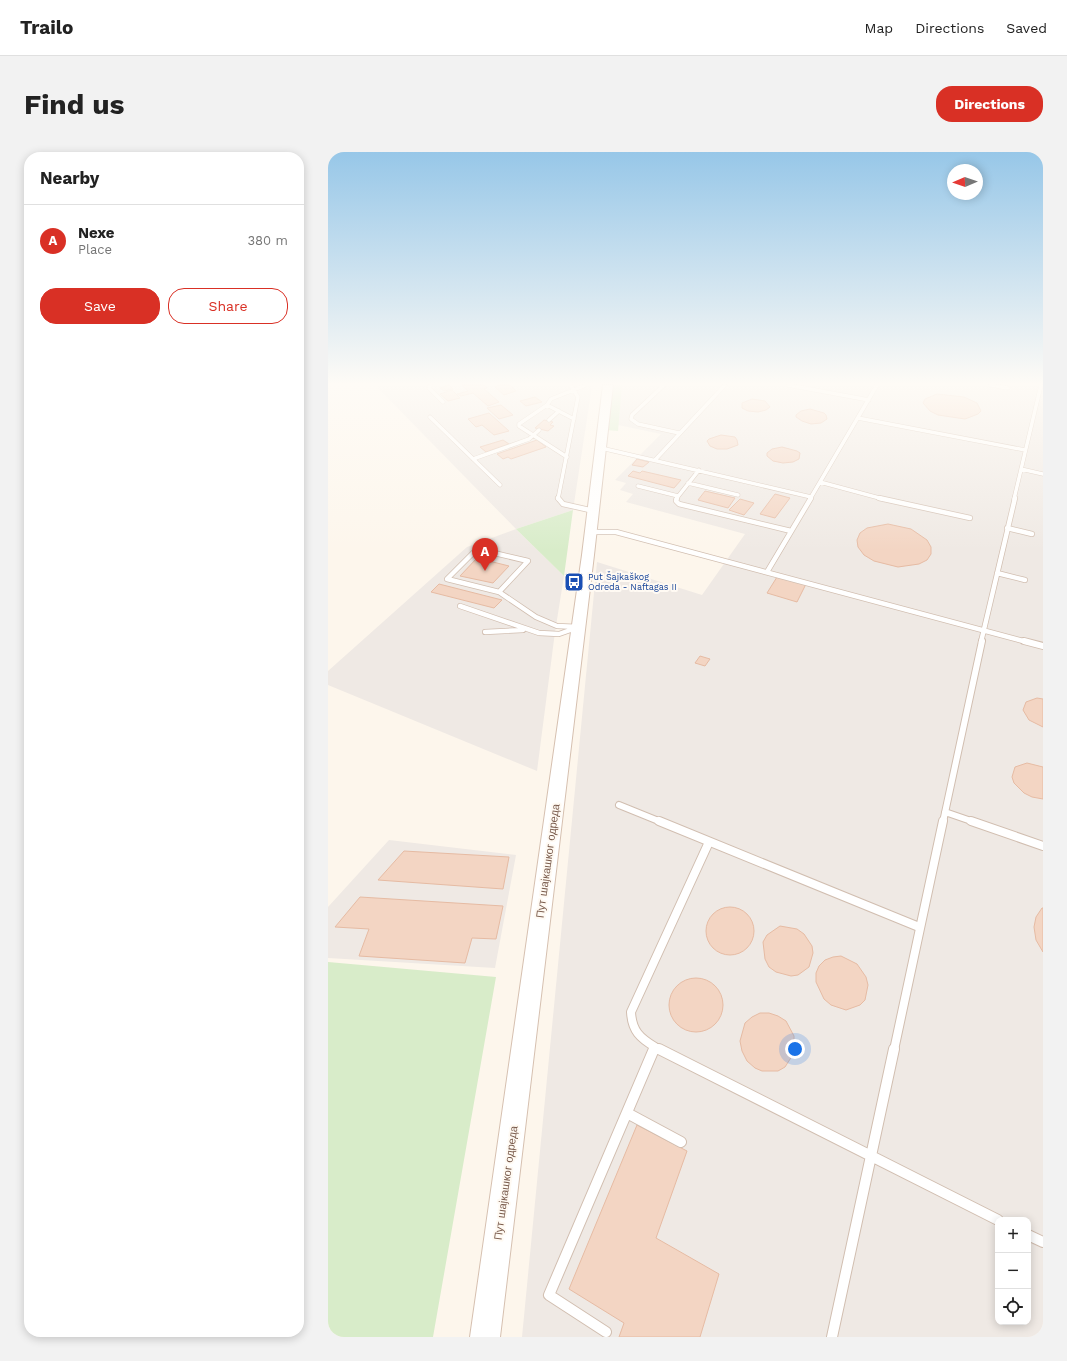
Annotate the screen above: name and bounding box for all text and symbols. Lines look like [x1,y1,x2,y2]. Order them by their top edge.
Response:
text: Trailo [20,16,73,39]
text: Map [865,20,893,36]
text: Directions [915,20,984,36]
text: Saved [1006,20,1047,36]
button: Directions [936,86,1043,122]
text: Find us [24,88,124,121]
north arrow [947,164,983,200]
text: Nearby [40,168,99,188]
text: Nexe [78,224,115,242]
text: A [49,233,57,248]
text: 380 m [248,233,288,248]
text: Place [78,242,112,257]
button: Save [40,288,160,324]
button: Share [168,288,288,324]
pin: A [472,538,498,571]
bus stop icon: Put Šajkaškog Odreda - Naftagas II [563,571,585,593]
place label: Put Šajkaškog Odreda - Naftagas II [588,571,677,592]
street label: Пут шајкашког одреда [534,802,563,919]
your location [785,1039,805,1059]
street label: Пут шајкашког одреда [492,1124,521,1241]
map controls [995,1217,1031,1325]
button: + [995,1217,1031,1253]
button: − [995,1253,1031,1289]
button: locate [995,1289,1031,1325]

